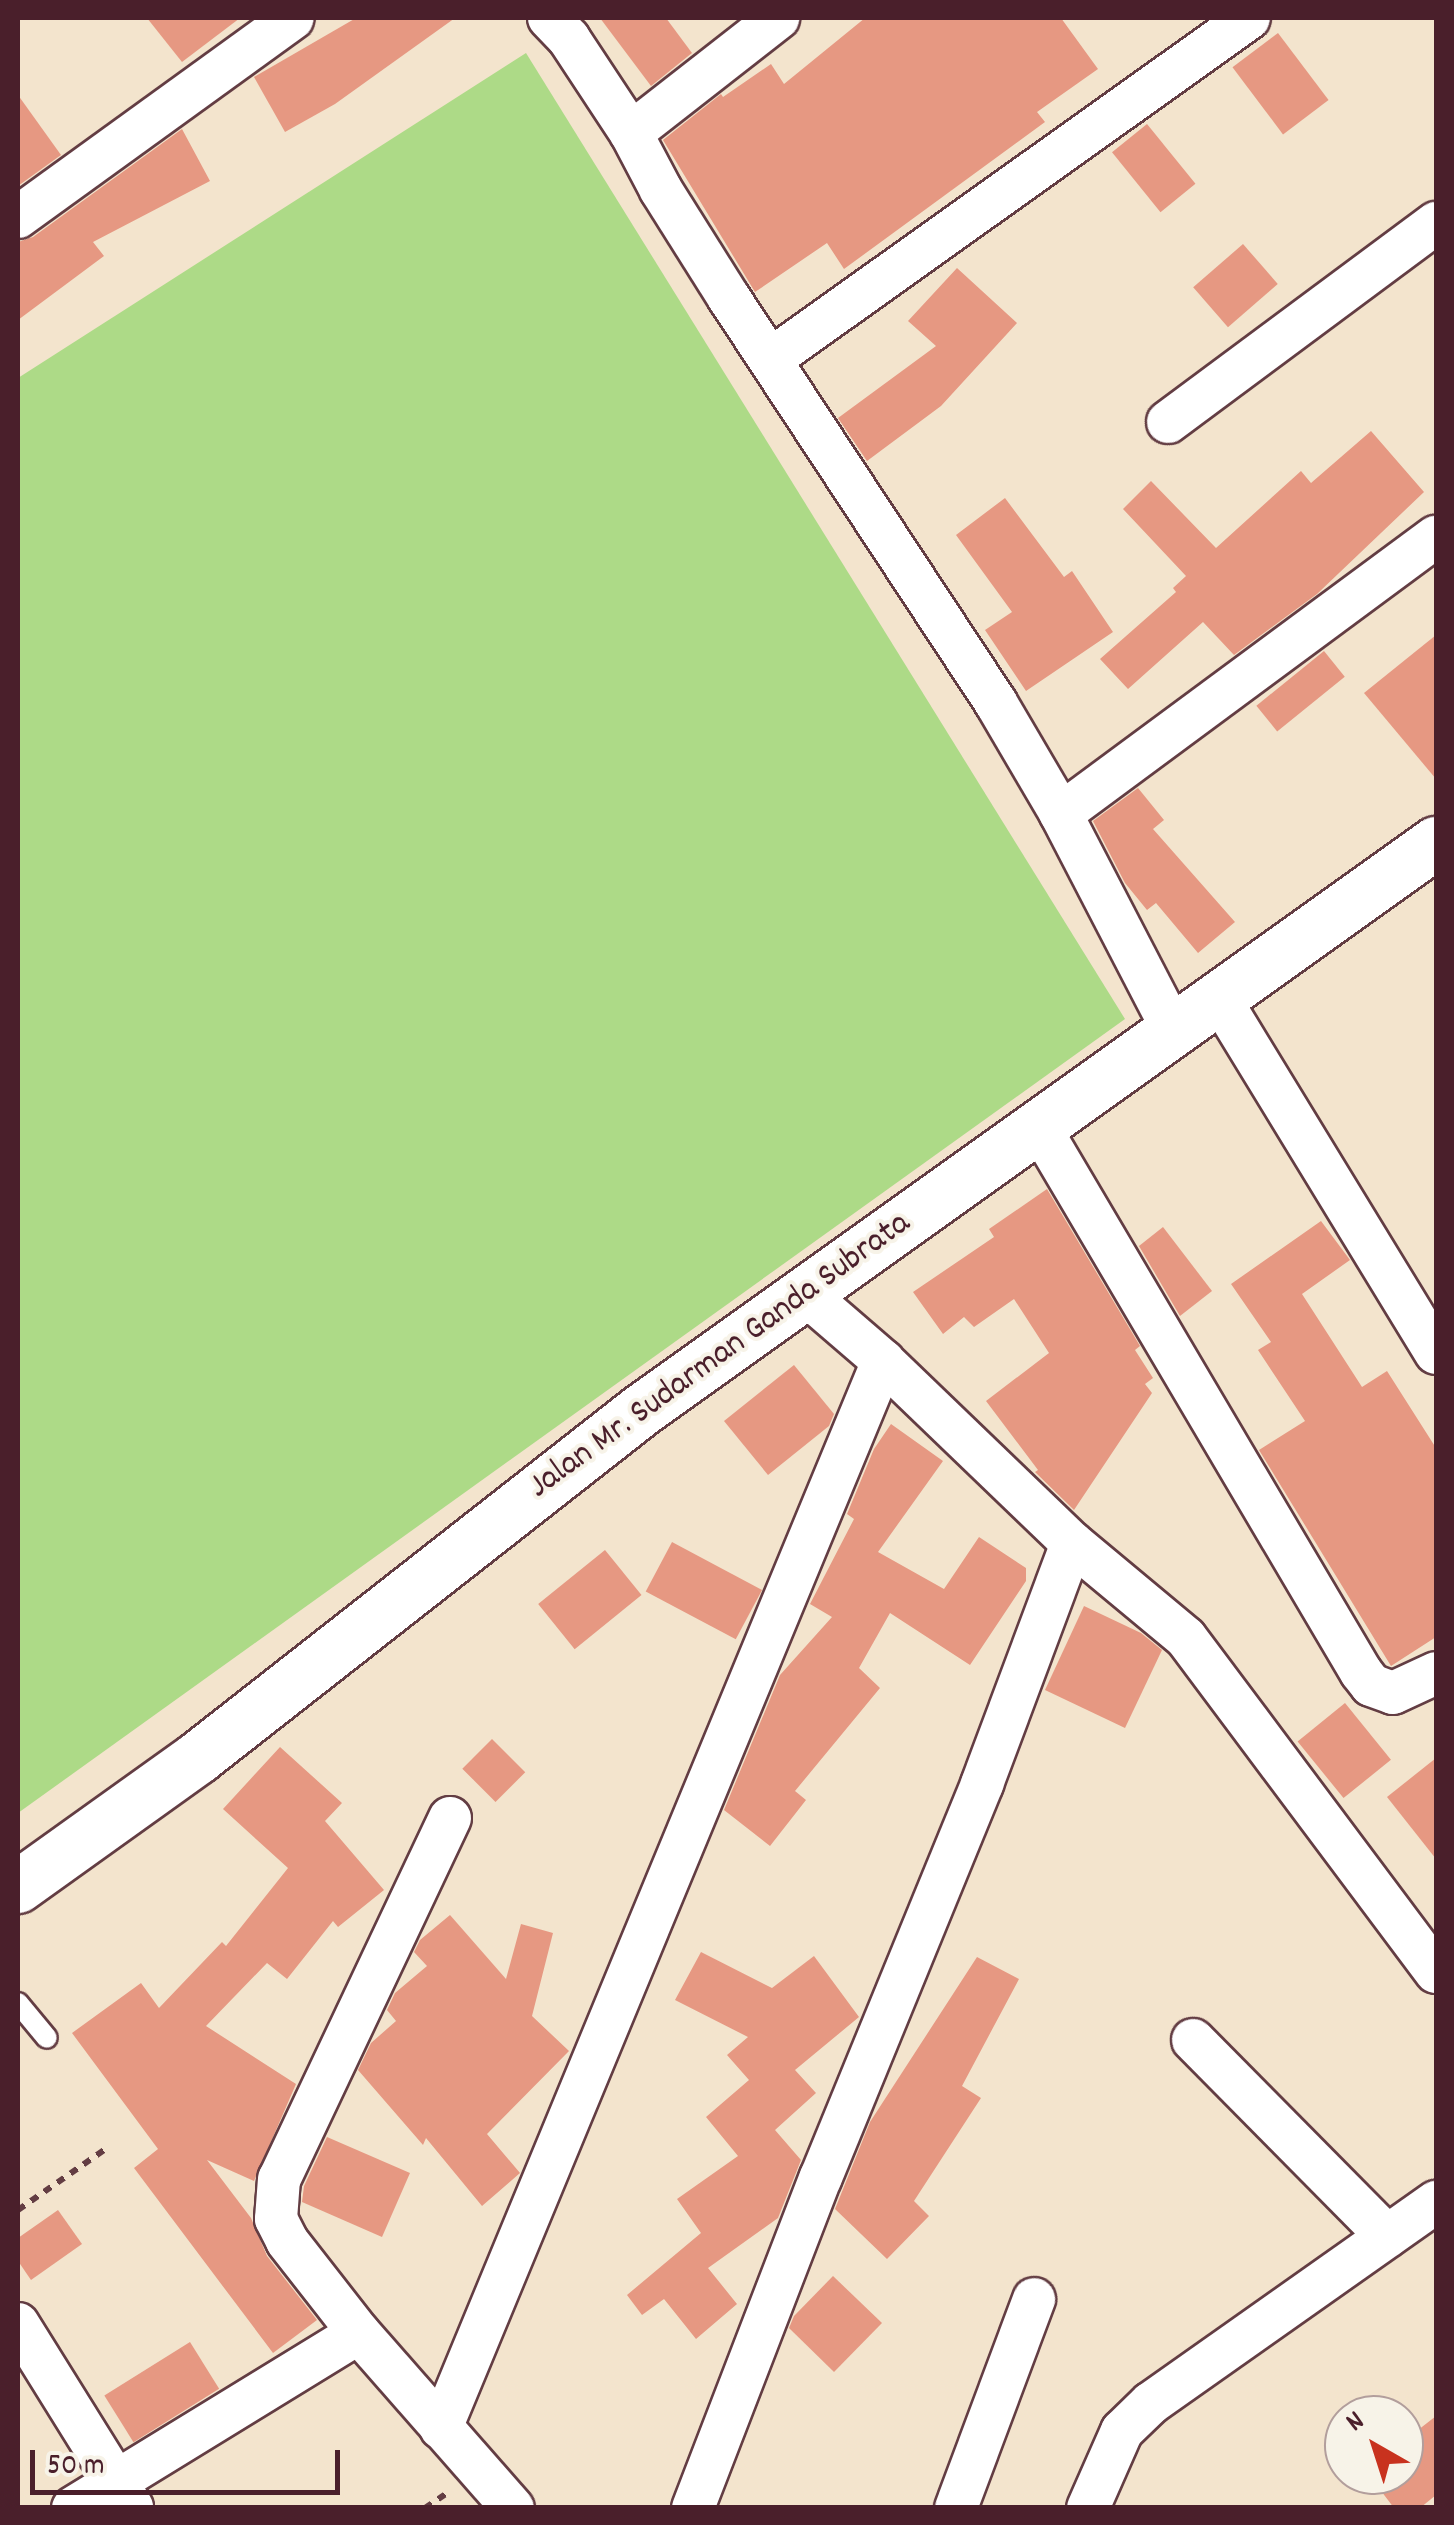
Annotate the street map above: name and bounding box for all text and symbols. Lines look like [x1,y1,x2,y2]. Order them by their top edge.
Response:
street label: Jalan Mr. Sudarman Ganda Subrata [521,1203,919,1509]
north arrow [1324,2395,1424,2495]
text: N [1338,2403,1374,2443]
scale bar [35,2430,345,2492]
text: 50 m [47,2446,105,2489]

